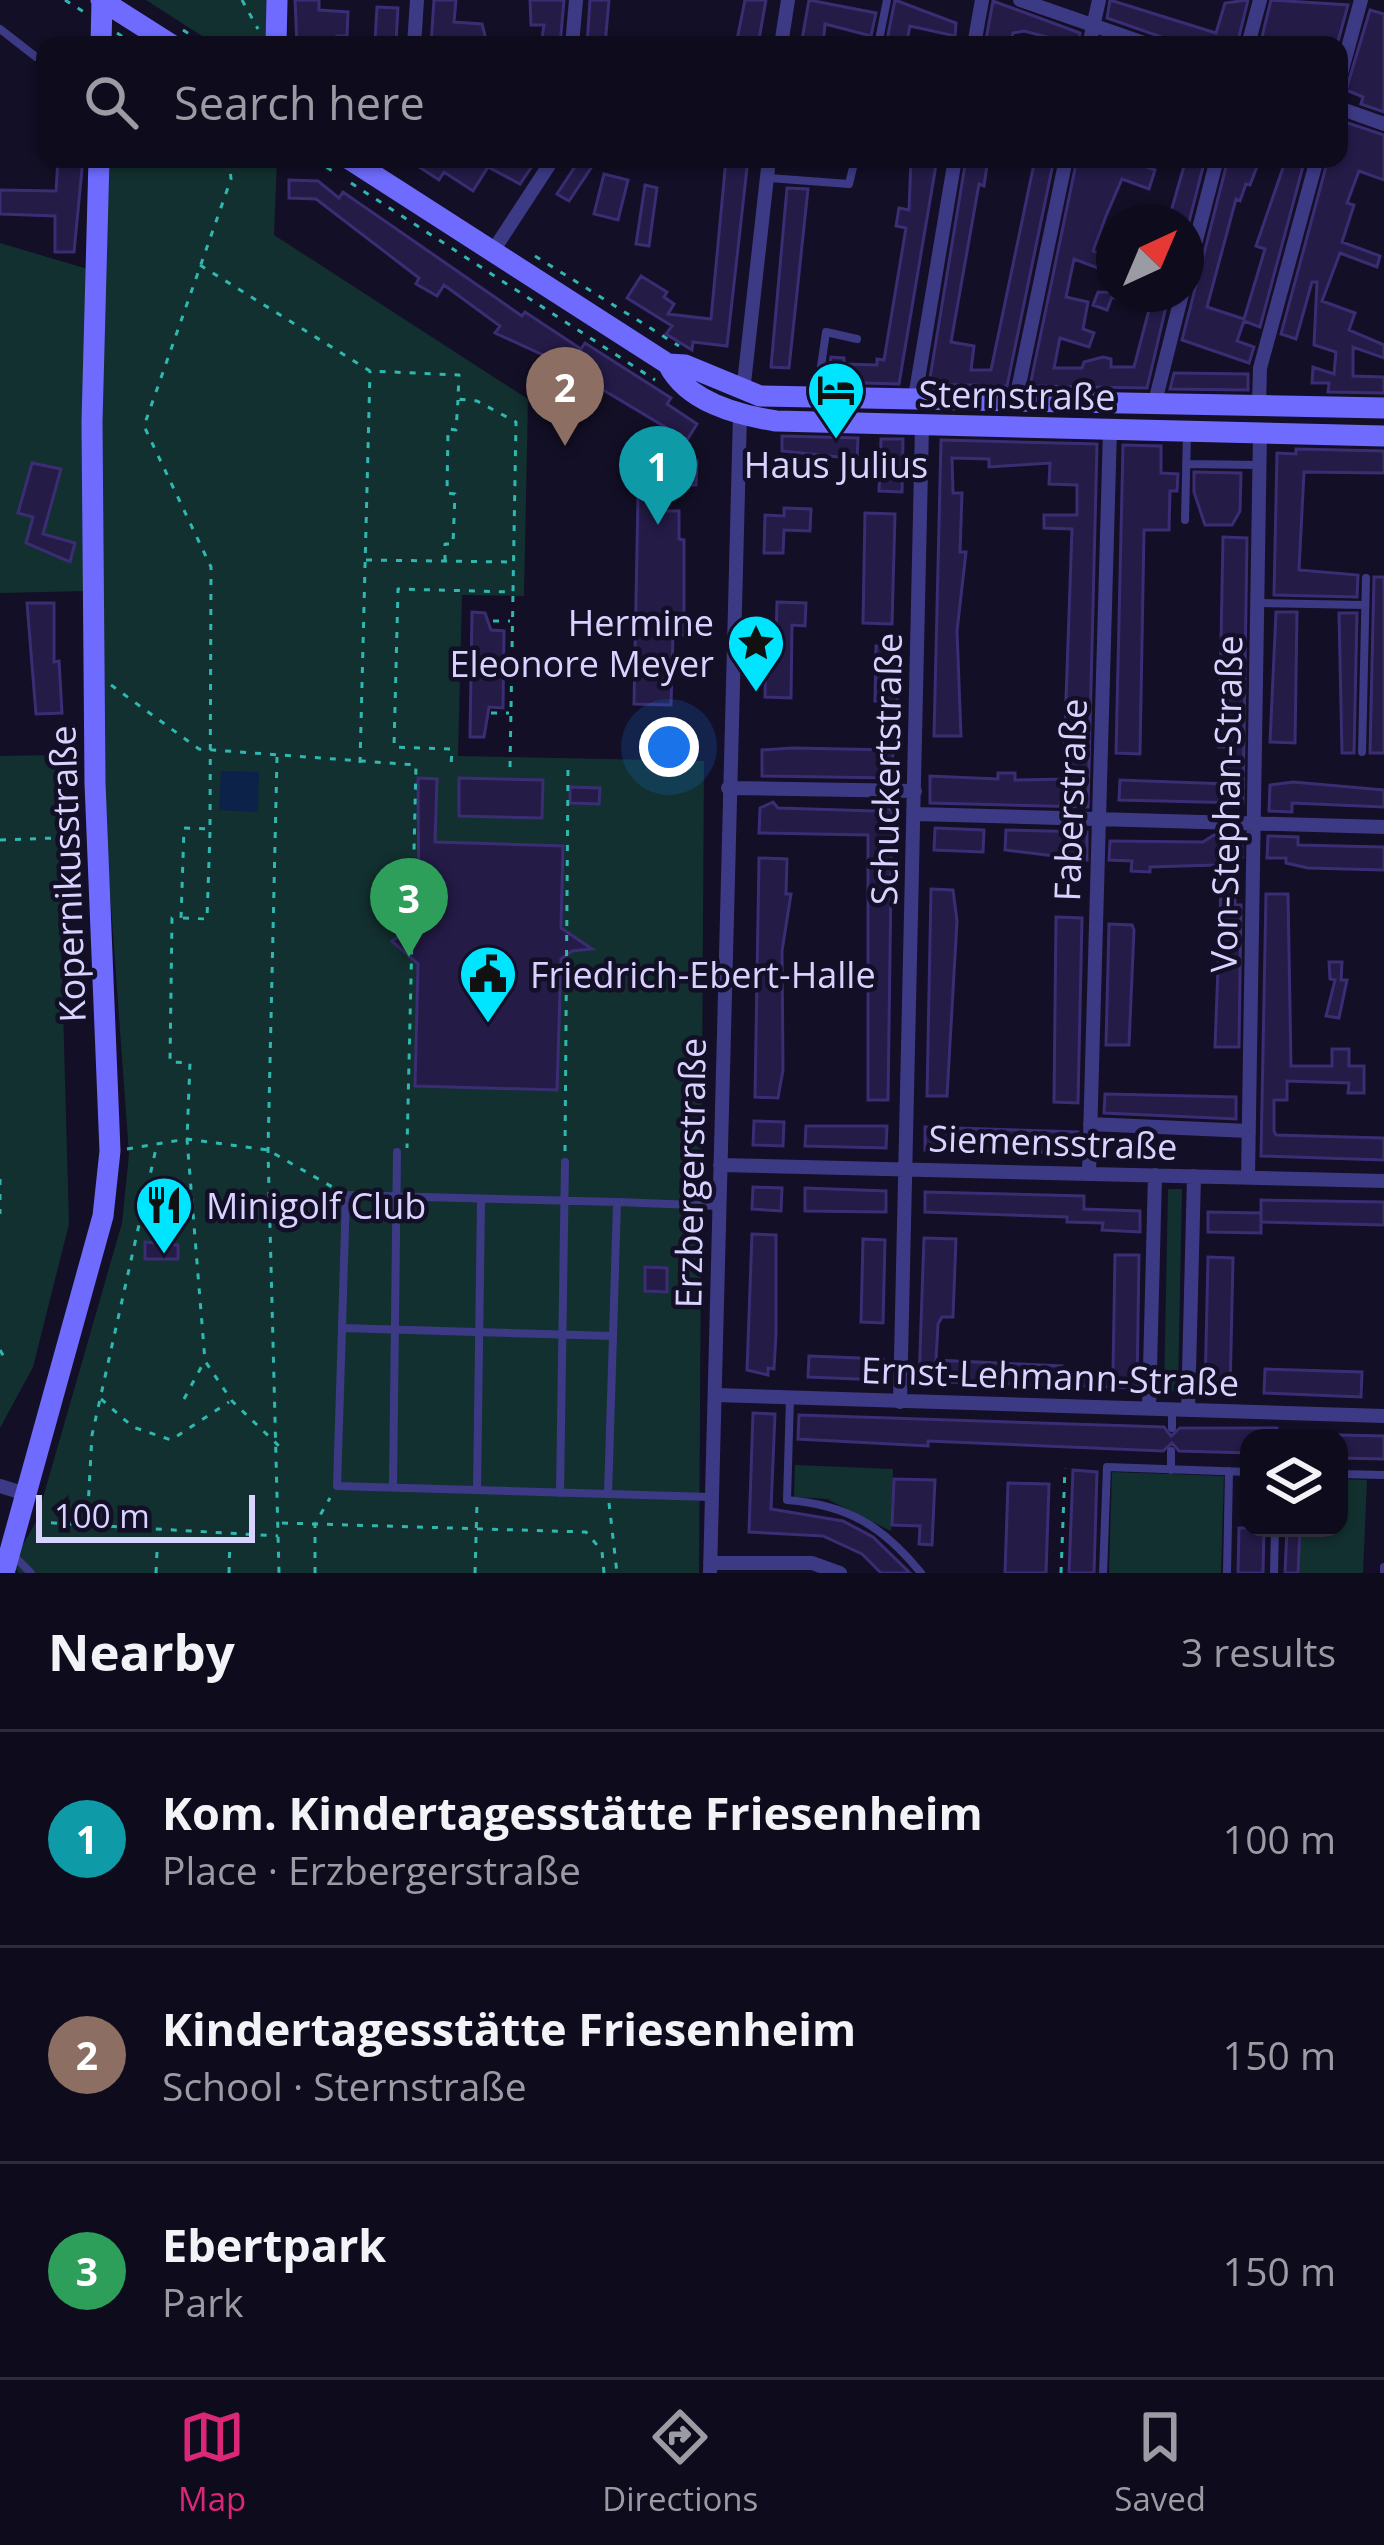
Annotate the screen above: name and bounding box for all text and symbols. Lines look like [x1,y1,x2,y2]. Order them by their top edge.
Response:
search box [36,36,1348,168]
icon: search [78,69,144,135]
text: Search here [174,72,425,133]
north arrow [1096,204,1204,312]
pin: 2 [526,347,604,446]
hotel icon: Haus Julius [805,359,867,441]
street label: Sternstraße [918,369,1116,421]
pin: 1 [619,426,697,525]
place label: Haus Julius [744,440,928,489]
place label: Hermine Eleonore Meyer [449,598,714,688]
place icon: Hermine Eleonore Meyer [725,612,787,694]
street label: Schuckertstraße [859,632,913,906]
street label: Von-Stephan-Straße [1199,635,1253,973]
street label: Faberstraße [1042,698,1098,902]
your location [639,717,699,777]
street label: Kopernikusstraße [37,725,97,1023]
pin: 3 [370,858,448,957]
public building icon: Friedrich-Ebert-Halle [457,943,519,1025]
place label: Friedrich-Ebert-Halle [530,950,876,999]
street label: Erzbergerstraße [663,1037,717,1309]
street label: Siemensstraße [928,1113,1178,1171]
restaurant icon: Minigolf Club [133,1174,195,1256]
place label: Minigolf Club [206,1181,426,1230]
street label: Ernst-Lehmann-Straße [860,1345,1240,1407]
map controls [1240,1429,1348,1537]
button: layers [1240,1429,1348,1537]
scale bar [36,1489,255,1542]
text: 100 m [54,1493,150,1538]
text: Nearby [48,1616,235,1686]
text: 3 results [1181,1625,1336,1678]
text: Kom. Kindertagesstätte Friesenheim [162,1782,983,1843]
text: 1 [76,1812,98,1865]
text: 100 m [1223,1812,1336,1865]
text: Place · Erzbergerstraße [162,1843,581,1896]
text: Kindertagesstätte Friesenheim [162,1998,856,2059]
text: 2 [76,2028,98,2081]
text: 150 m [1223,2028,1336,2081]
text: School · Sternstraße [162,2059,527,2112]
text: Ebertpark [162,2214,386,2275]
text: 3 [76,2244,98,2297]
text: 150 m [1223,2244,1336,2297]
text: Park [162,2275,244,2328]
tab: Map [178,2404,246,2521]
tab: Directions [602,2404,758,2521]
tab: Saved [1114,2404,1206,2521]

